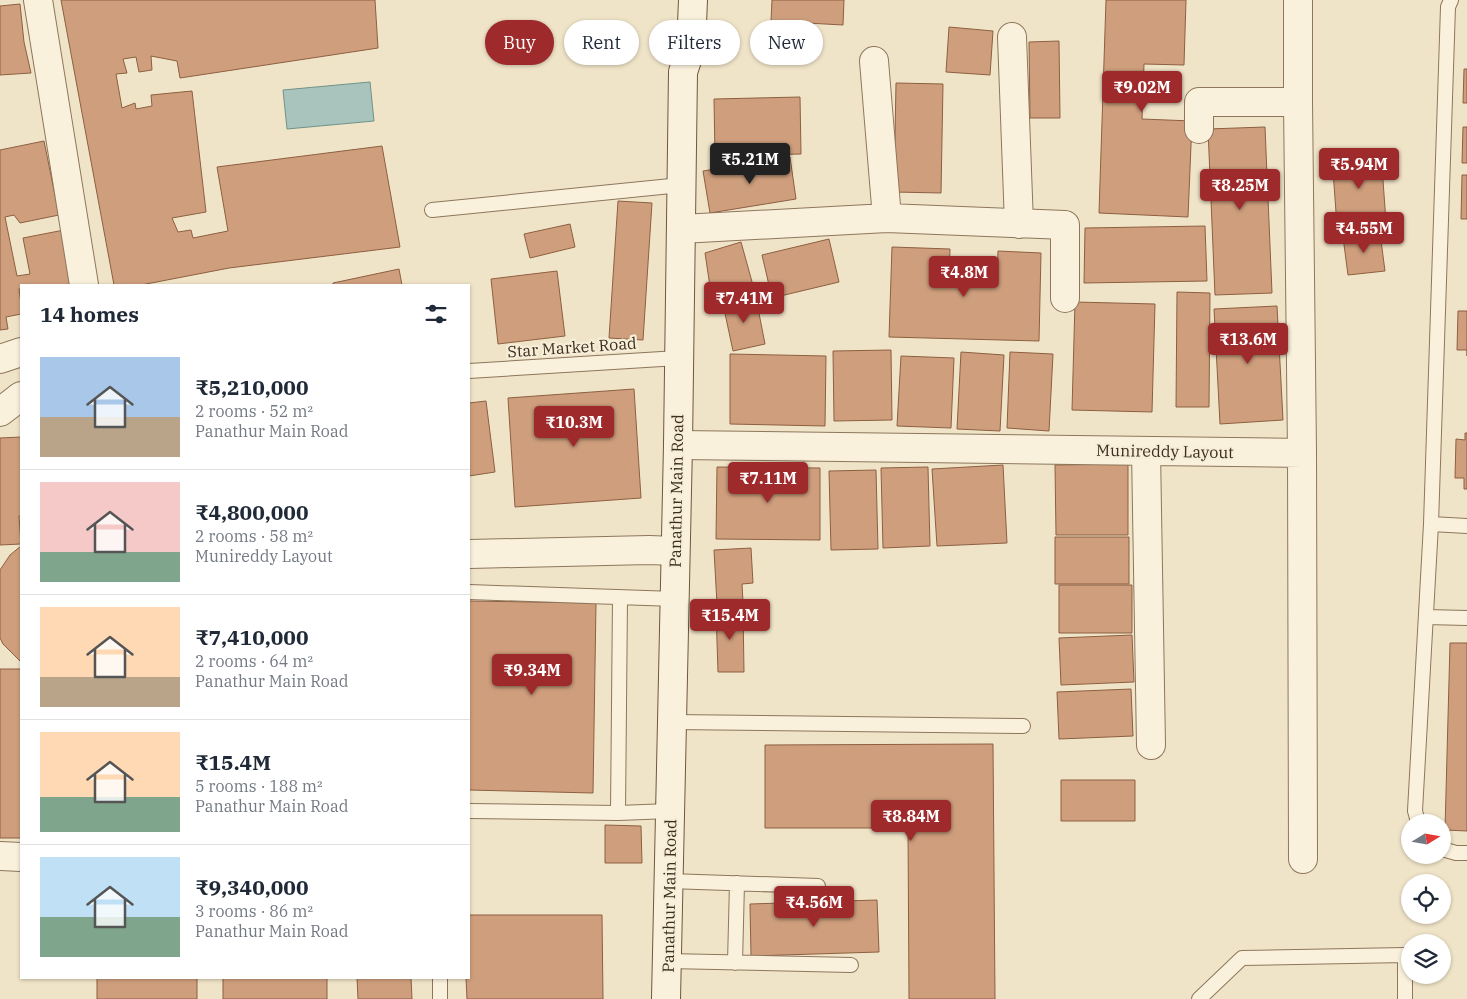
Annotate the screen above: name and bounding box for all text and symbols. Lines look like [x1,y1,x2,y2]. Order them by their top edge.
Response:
chip: Buy [485,20,554,65]
chip: Rent [564,20,639,65]
chip: Filters [649,20,740,65]
chip: New [750,20,823,65]
pin: ₹9.02M [1101,70,1183,113]
text: ₹9.02M [1113,77,1171,97]
pin: ₹5.21M [709,142,791,185]
pin: ₹5.94M [1318,148,1400,190]
text: ₹5.21M [721,149,779,169]
text: ₹5.94M [1330,154,1388,174]
pin: ₹8.25M [1199,168,1281,211]
text: ₹8.25M [1211,175,1269,195]
pin: ₹4.55M [1323,212,1405,254]
text: ₹4.55M [1335,218,1393,238]
pin: ₹4.8M [929,256,999,298]
text: ₹4.8M [940,262,988,282]
pin: ₹7.41M [703,282,785,324]
text: ₹7.41M [715,288,773,308]
text: 14 homes [40,300,139,328]
icon: filters [422,300,450,328]
pin: ₹13.6M [1207,322,1289,365]
text: ₹13.6M [1219,329,1277,349]
street label: Star Market Road [507,332,638,361]
text: ₹5,210,000 [195,373,309,401]
icon: home [80,377,140,437]
text: 2 rooms · 52 m² [195,401,313,421]
pin: ₹10.3M [533,406,615,448]
text: ₹10.3M [545,412,603,432]
street label: Panathur Main Road [665,414,687,568]
text: Panathur Main Road [195,421,348,441]
street label: Munireddy Layout [1096,440,1234,462]
pin: ₹7.11M [727,462,809,504]
text: ₹7.11M [739,468,797,488]
text: ₹4,800,000 [195,498,309,526]
icon: home [80,502,140,562]
text: 2 rooms · 58 m² [195,526,313,546]
text: Munireddy Layout [195,546,333,566]
pin: ₹15.4M [689,598,771,641]
text: ₹15.4M [701,605,759,625]
text: ₹7,410,000 [195,623,309,651]
icon: home [80,627,140,687]
text: 2 rooms · 64 m² [195,651,313,671]
pin: ₹9.34M [491,654,573,696]
text: ₹9.34M [503,660,561,680]
text: Panathur Main Road [195,671,348,691]
text: ₹15.4M [195,748,271,776]
icon: home [80,752,140,812]
text: 5 rooms · 188 m² [195,776,323,796]
text: Panathur Main Road [195,796,348,816]
pin: ₹8.84M [870,800,952,842]
text: ₹8.84M [882,806,940,826]
north arrow [1401,814,1451,864]
map controls [1401,814,1451,984]
street label: Panathur Main Road [658,819,680,973]
text: ₹9,340,000 [195,873,309,901]
button: locate [1401,874,1451,924]
icon: home [80,877,140,937]
pin: ₹4.56M [773,886,855,928]
text: ₹4.56M [785,892,843,912]
text: 3 rooms · 86 m² [195,901,313,921]
text: Panathur Main Road [195,921,348,941]
button: layers [1401,934,1451,984]

